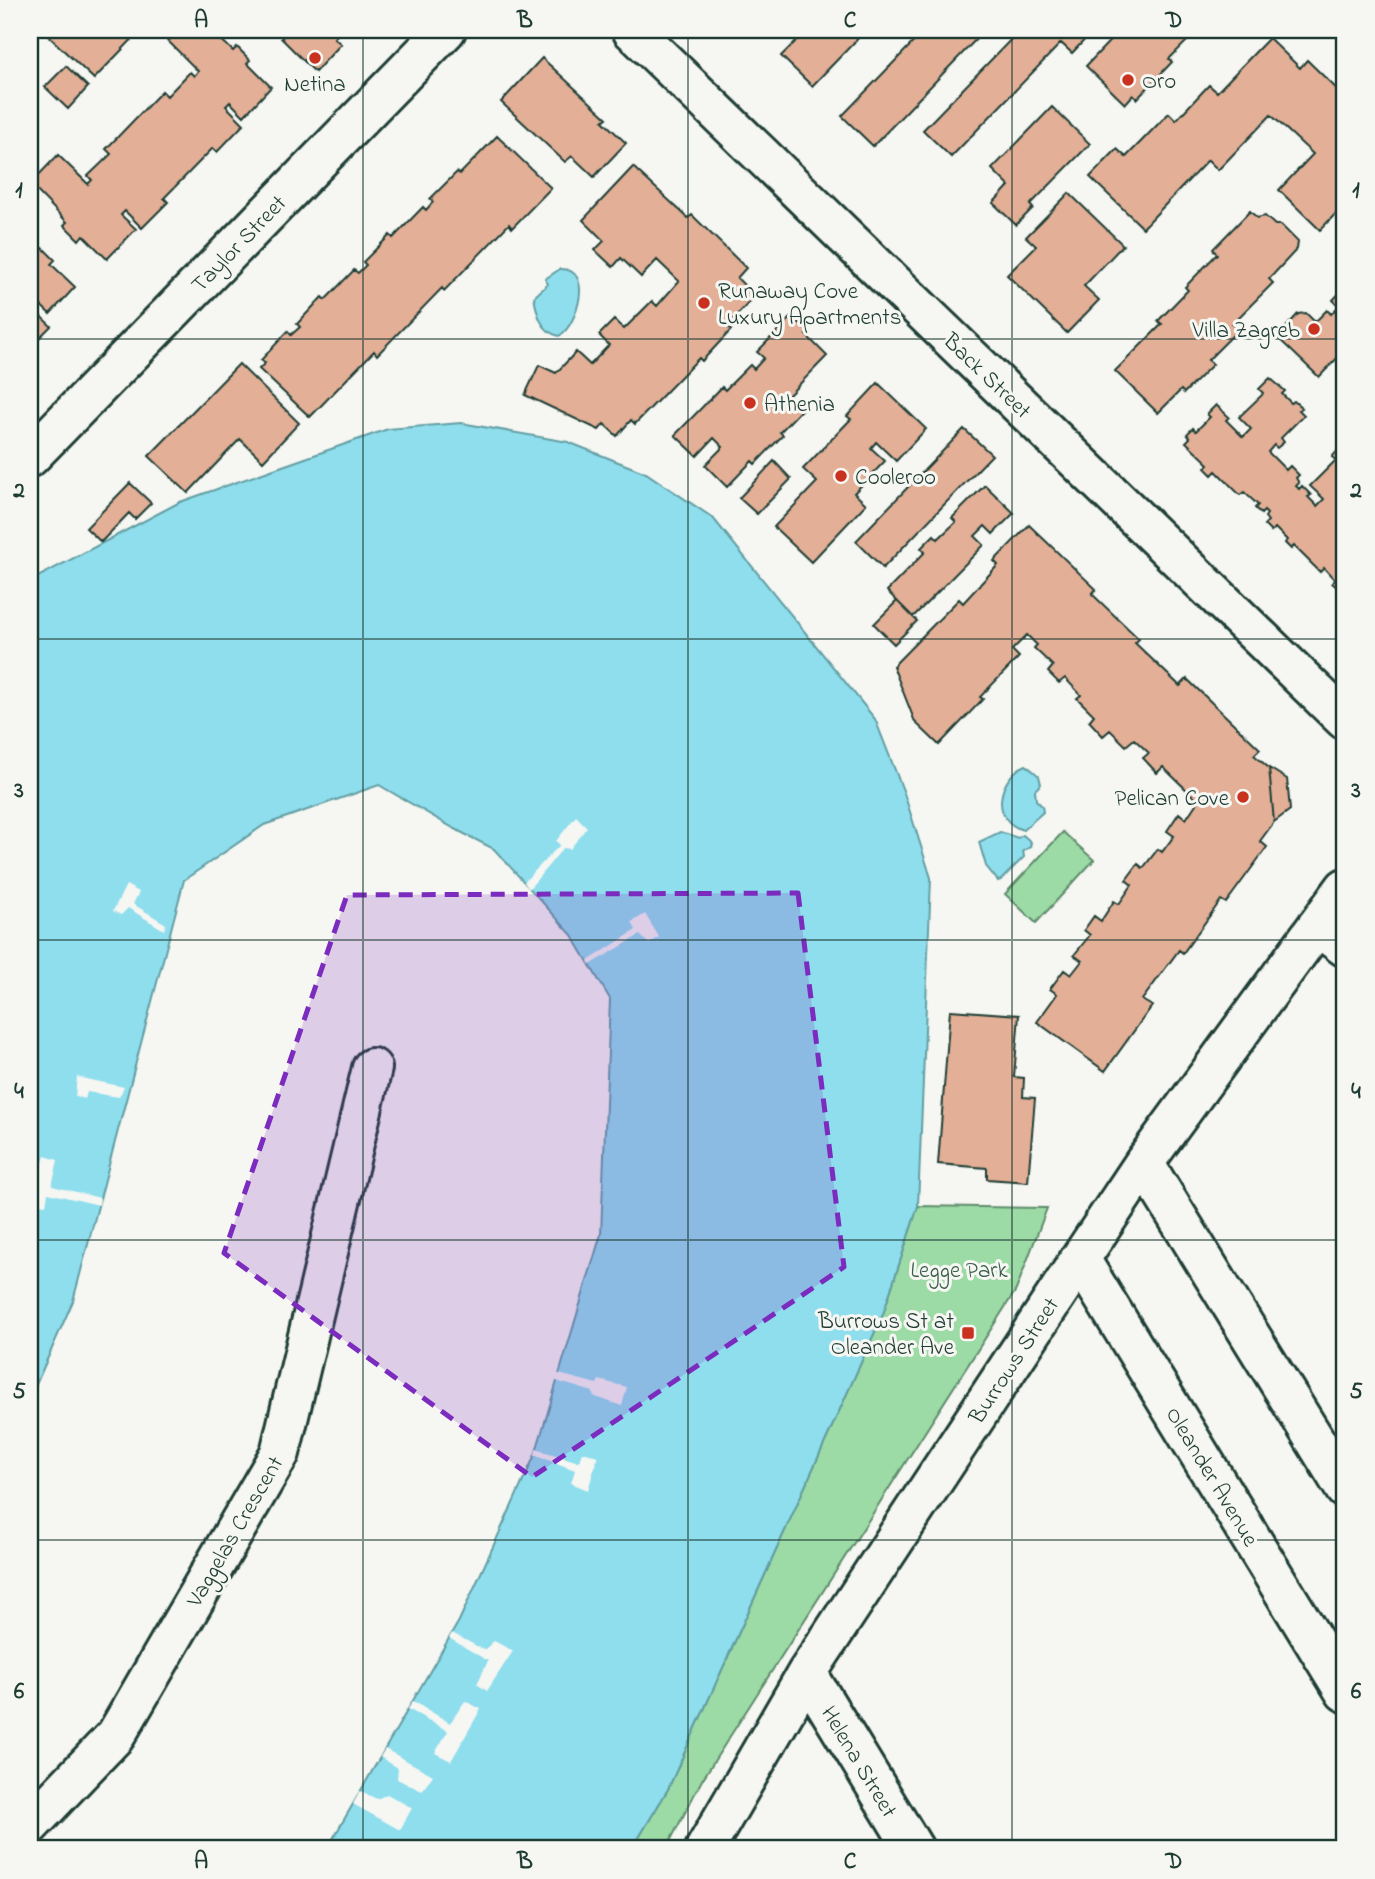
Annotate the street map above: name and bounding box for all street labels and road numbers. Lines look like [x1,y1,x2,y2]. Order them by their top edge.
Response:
street label: Taylor Street [184,188,297,303]
street label: Back Street [934,325,1038,428]
street label: Burrows Street [961,1291,1069,1432]
street label: Oleander Avenue [1156,1401,1266,1554]
street label: Vaggelas Crescent [179,1450,294,1615]
street label: Helena Street [811,1700,904,1825]

